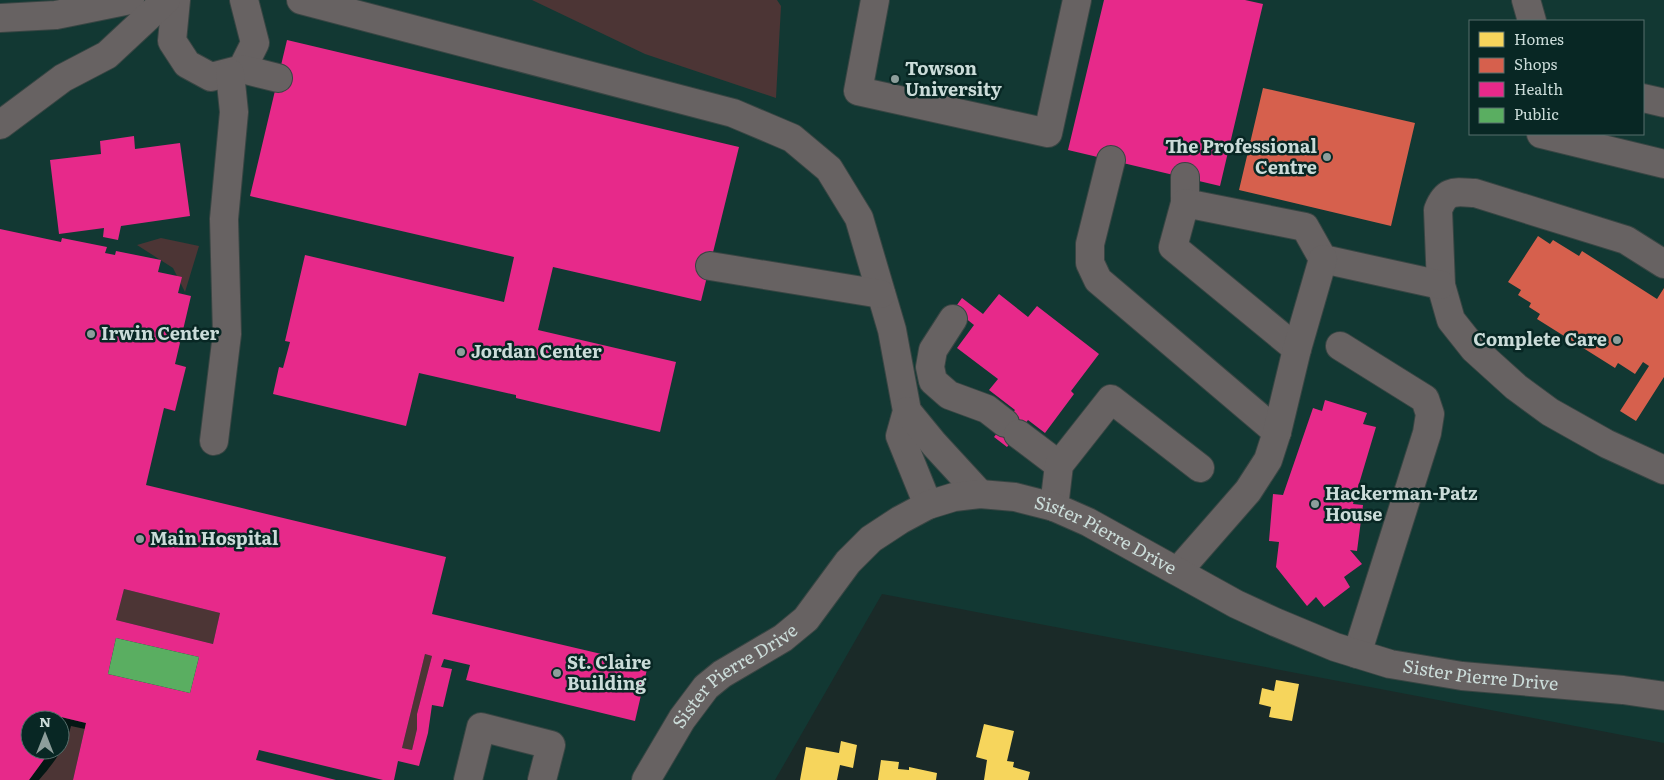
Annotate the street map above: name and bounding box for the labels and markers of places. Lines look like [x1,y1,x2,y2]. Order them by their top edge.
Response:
place label: Towson University [905,54,1002,102]
marker: Towson University [889,73,901,85]
place label: The Professional Centre [1165,132,1317,180]
marker: The Professional Centre [1321,151,1333,163]
place label: Irwin Center [101,319,220,346]
place label: Complete Care [1473,325,1607,352]
marker: Irwin Center [85,328,97,340]
marker: Complete Care [1611,334,1623,346]
place label: Jordan Center [471,337,602,364]
marker: Jordan Center [455,346,467,358]
place label: Hackerman-Patz House [1325,479,1478,527]
marker: Hackerman-Patz House [1309,498,1321,510]
place label: Main Hospital [150,524,279,551]
marker: Main Hospital [134,533,146,545]
place label: St. Claire Building [567,648,651,696]
marker: St. Claire Building [551,667,563,679]

